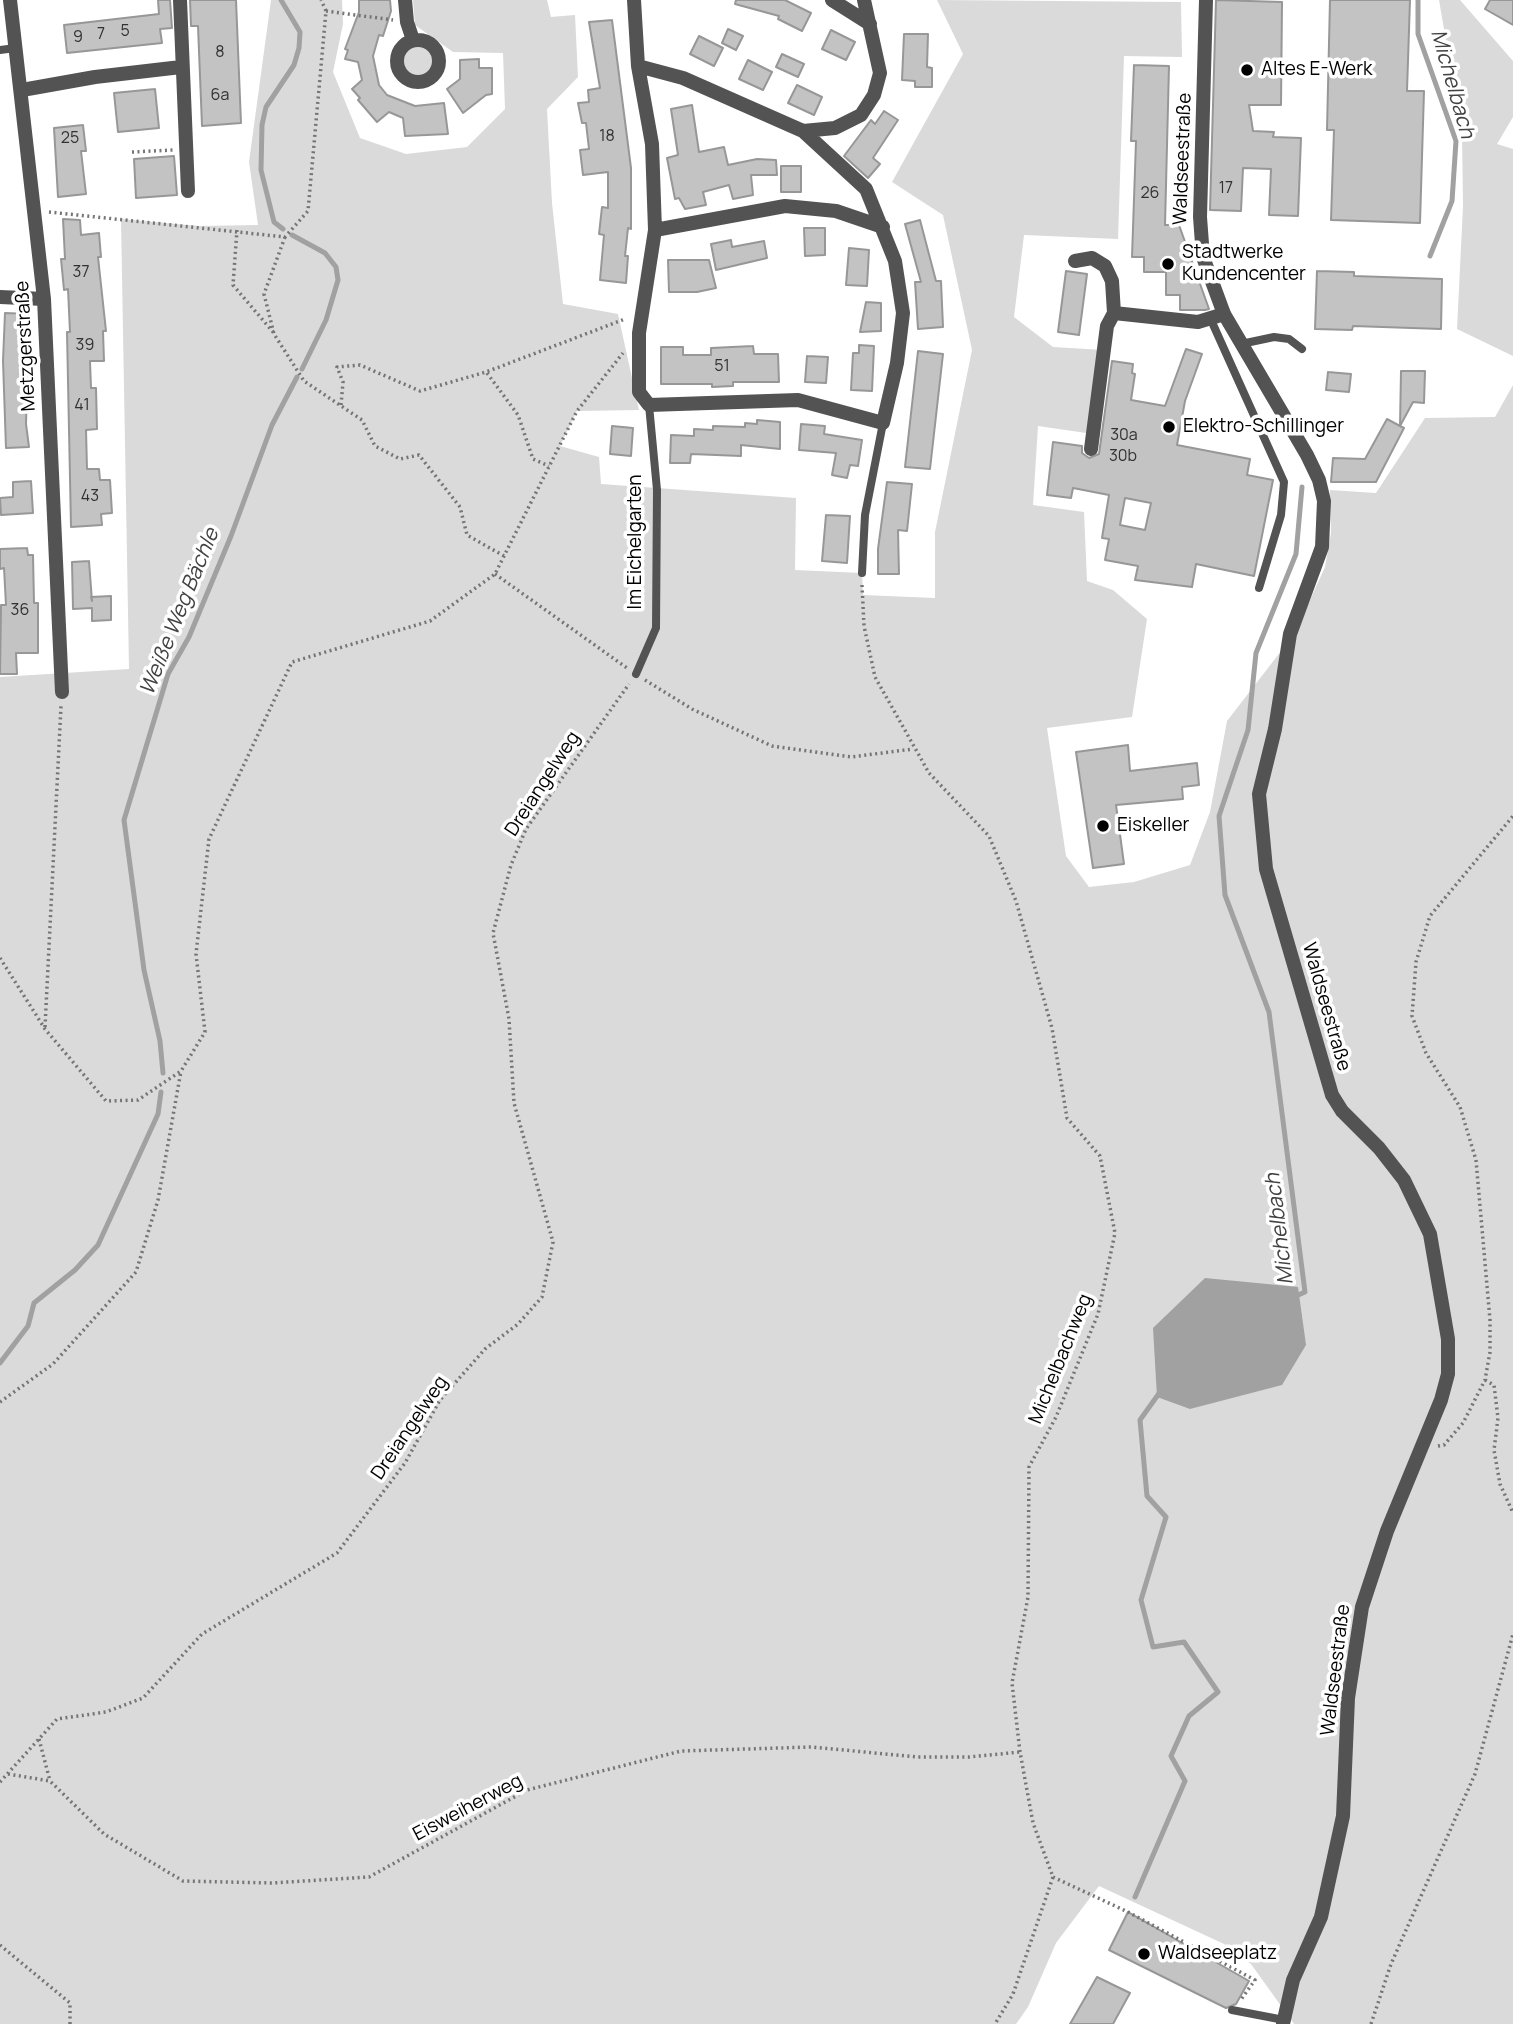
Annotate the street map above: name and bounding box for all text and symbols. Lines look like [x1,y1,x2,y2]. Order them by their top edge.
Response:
house number: 5 [120,22,130,42]
house number: 7 [97,25,105,45]
water label: Michelbach [1424,27,1480,141]
house number: 9 [73,28,83,48]
house number: 8 [215,43,225,63]
place label: Altes E-Werk [1261,59,1372,81]
marker: Altes E-Werk [1239,62,1255,78]
house number: 6a [211,86,229,106]
street label: Waldseestraße [1169,92,1197,226]
house number: 18 [599,127,615,147]
house number: 25 [61,129,79,149]
house number: 17 [1219,179,1233,199]
house number: 26 [1140,184,1160,204]
place label: Stadtwerke Kundencenter [1182,242,1306,286]
marker: Stadtwerke Kundencenter [1160,256,1176,272]
house number: 37 [73,263,89,283]
street label: Metzgerstraße [11,280,41,412]
house number: 39 [76,336,94,356]
house number: 51 [714,357,730,377]
house number: 41 [74,396,90,416]
place label: Elektro-Schillinger [1183,416,1344,438]
marker: Elektro-Schillinger [1161,419,1177,435]
house number: 30a [1110,426,1138,446]
house number: 30b [1109,447,1137,467]
street label: Im Eichelgarten [625,475,647,609]
house number: 43 [81,487,99,507]
water label: Weiße Weg Bächle [135,525,225,699]
house number: 36 [11,601,29,621]
street label: Dreiangelweg [501,727,585,841]
place label: Eiskeller [1117,815,1189,837]
marker: Eiskeller [1095,818,1111,834]
street label: Waldseestraße [1297,940,1355,1074]
water label: Michelbach [1261,1172,1299,1286]
street label: Michelbachweg [1025,1291,1097,1427]
street label: Dreiangelweg [367,1372,453,1484]
street label: Waldseestraße [1317,1603,1355,1737]
street label: Eisweiherweg [409,1770,527,1846]
place label: Waldseeplatz [1158,1943,1277,1965]
marker: Waldseeplatz [1136,1946,1152,1962]

